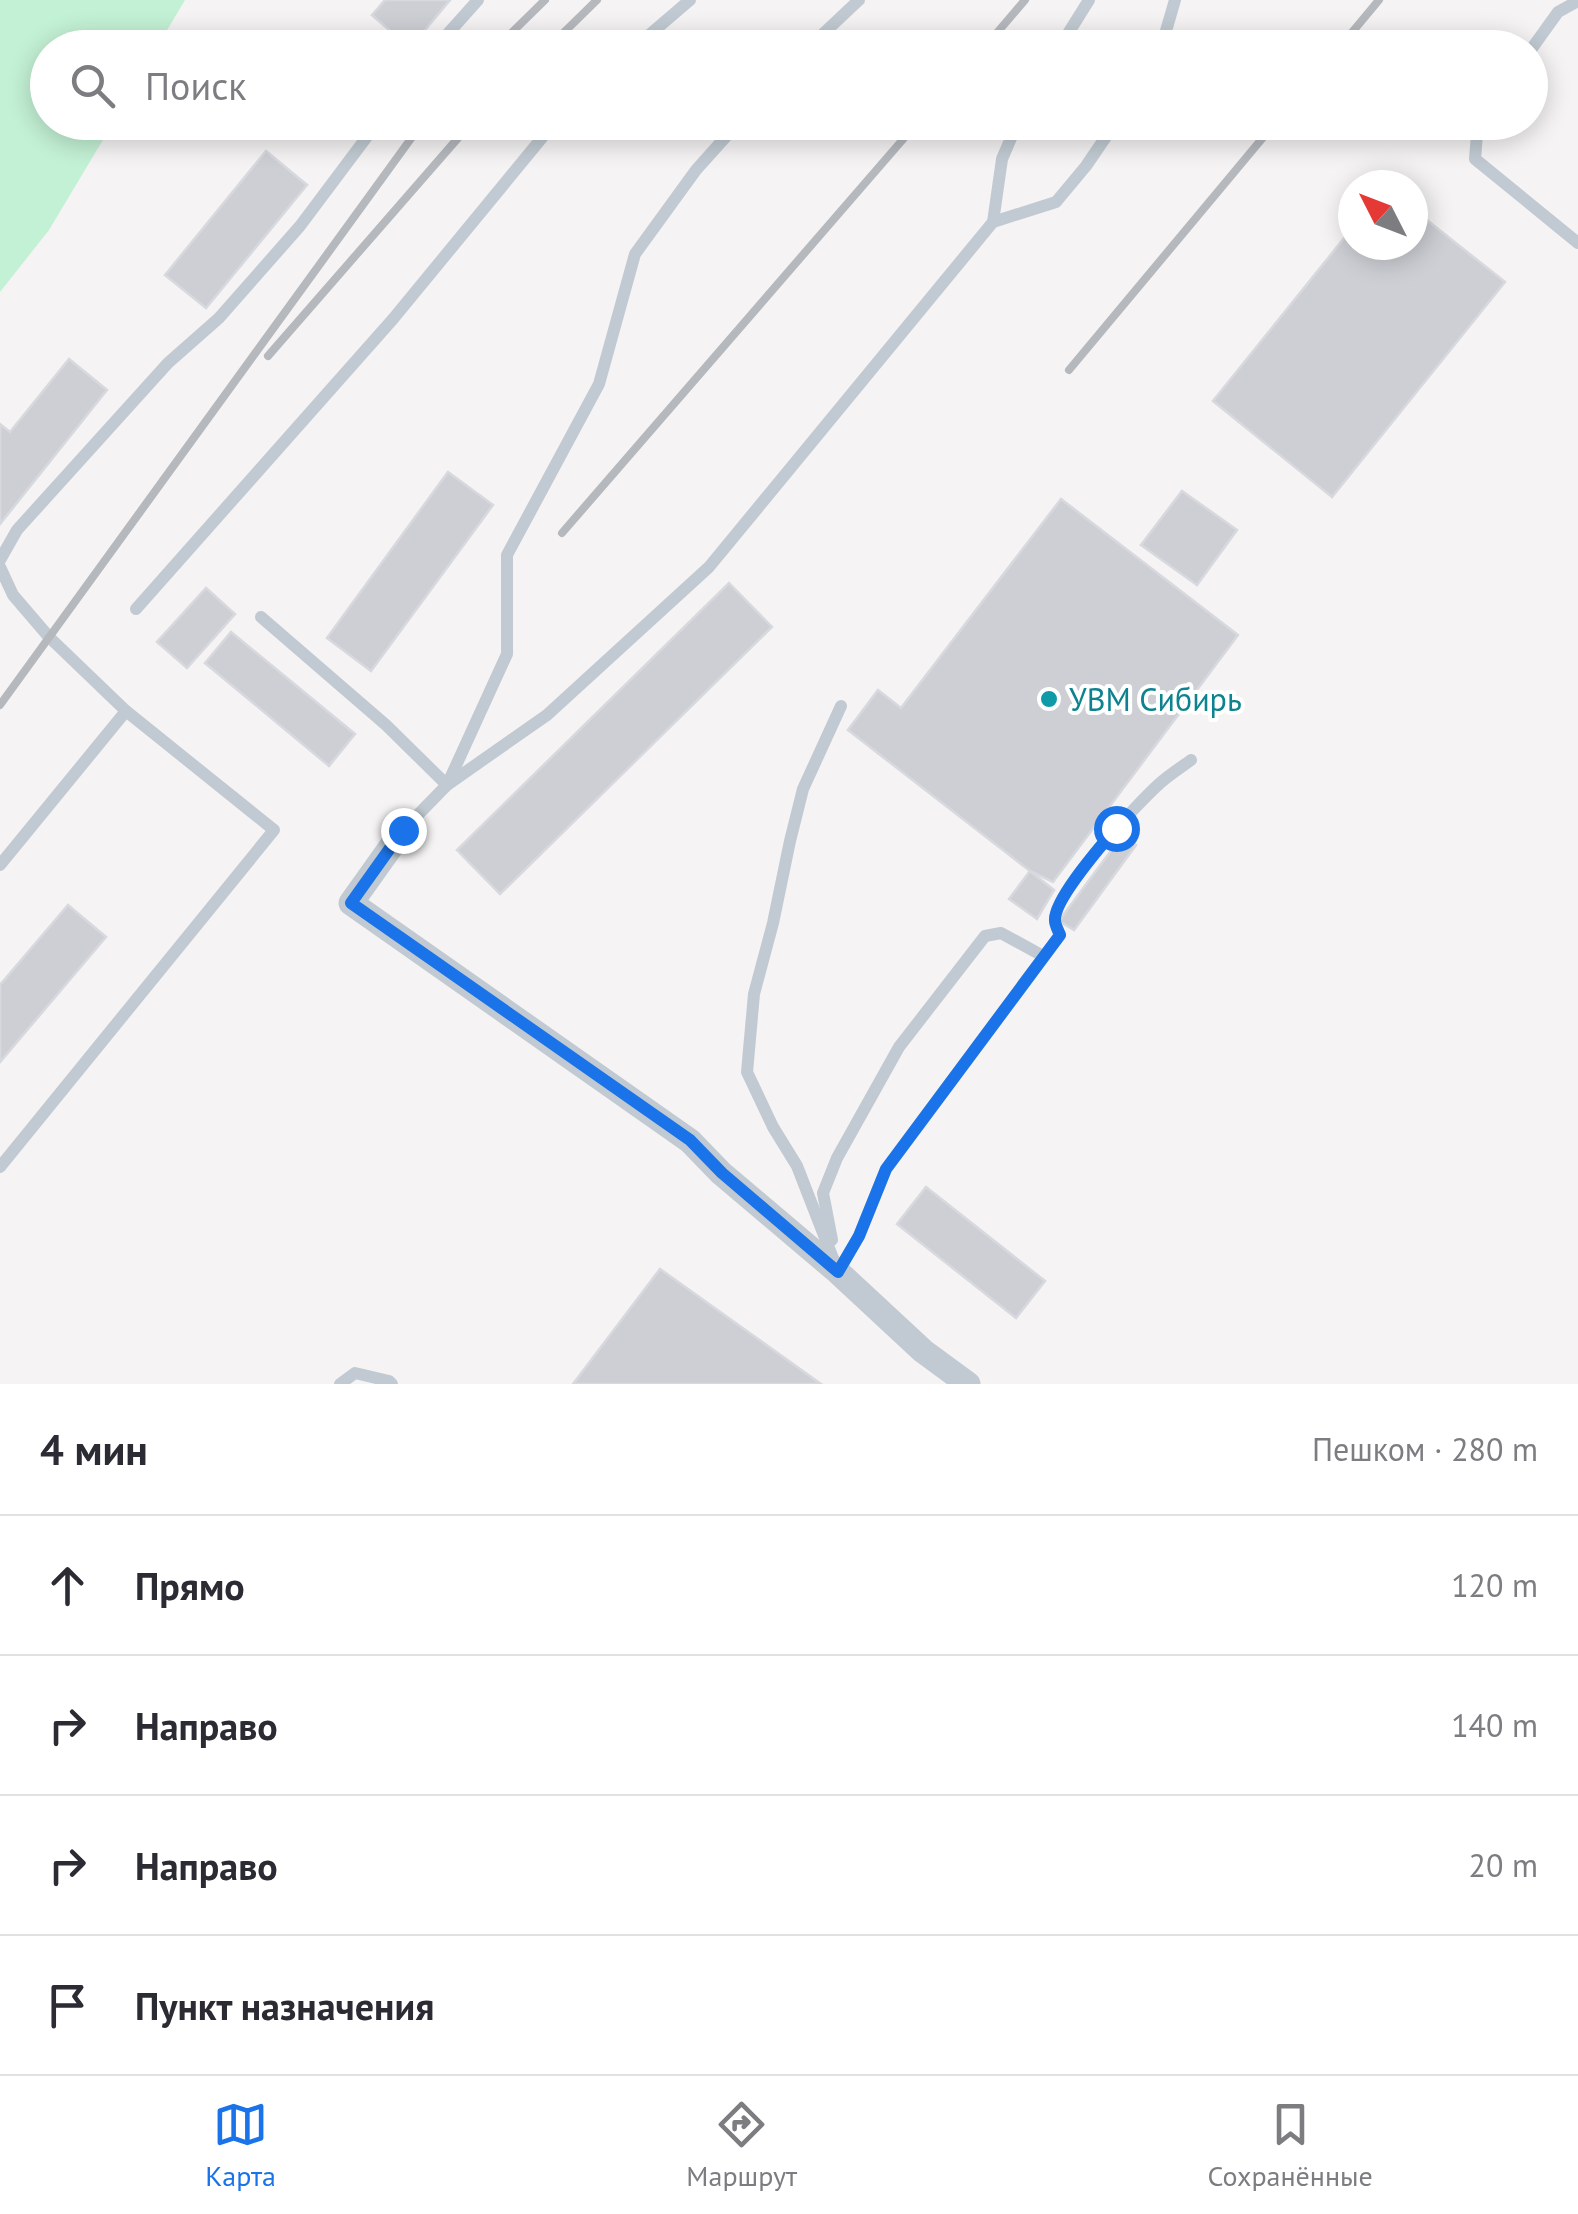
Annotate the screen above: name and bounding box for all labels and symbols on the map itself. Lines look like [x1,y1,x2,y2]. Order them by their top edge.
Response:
north arrow [1338,170,1428,260]
place label: УВМ Сибирь [1069,678,1242,720]
marker: УВМ Сибирь [1038,688,1060,710]
route start [1094,806,1140,852]
route end [381,808,427,854]

